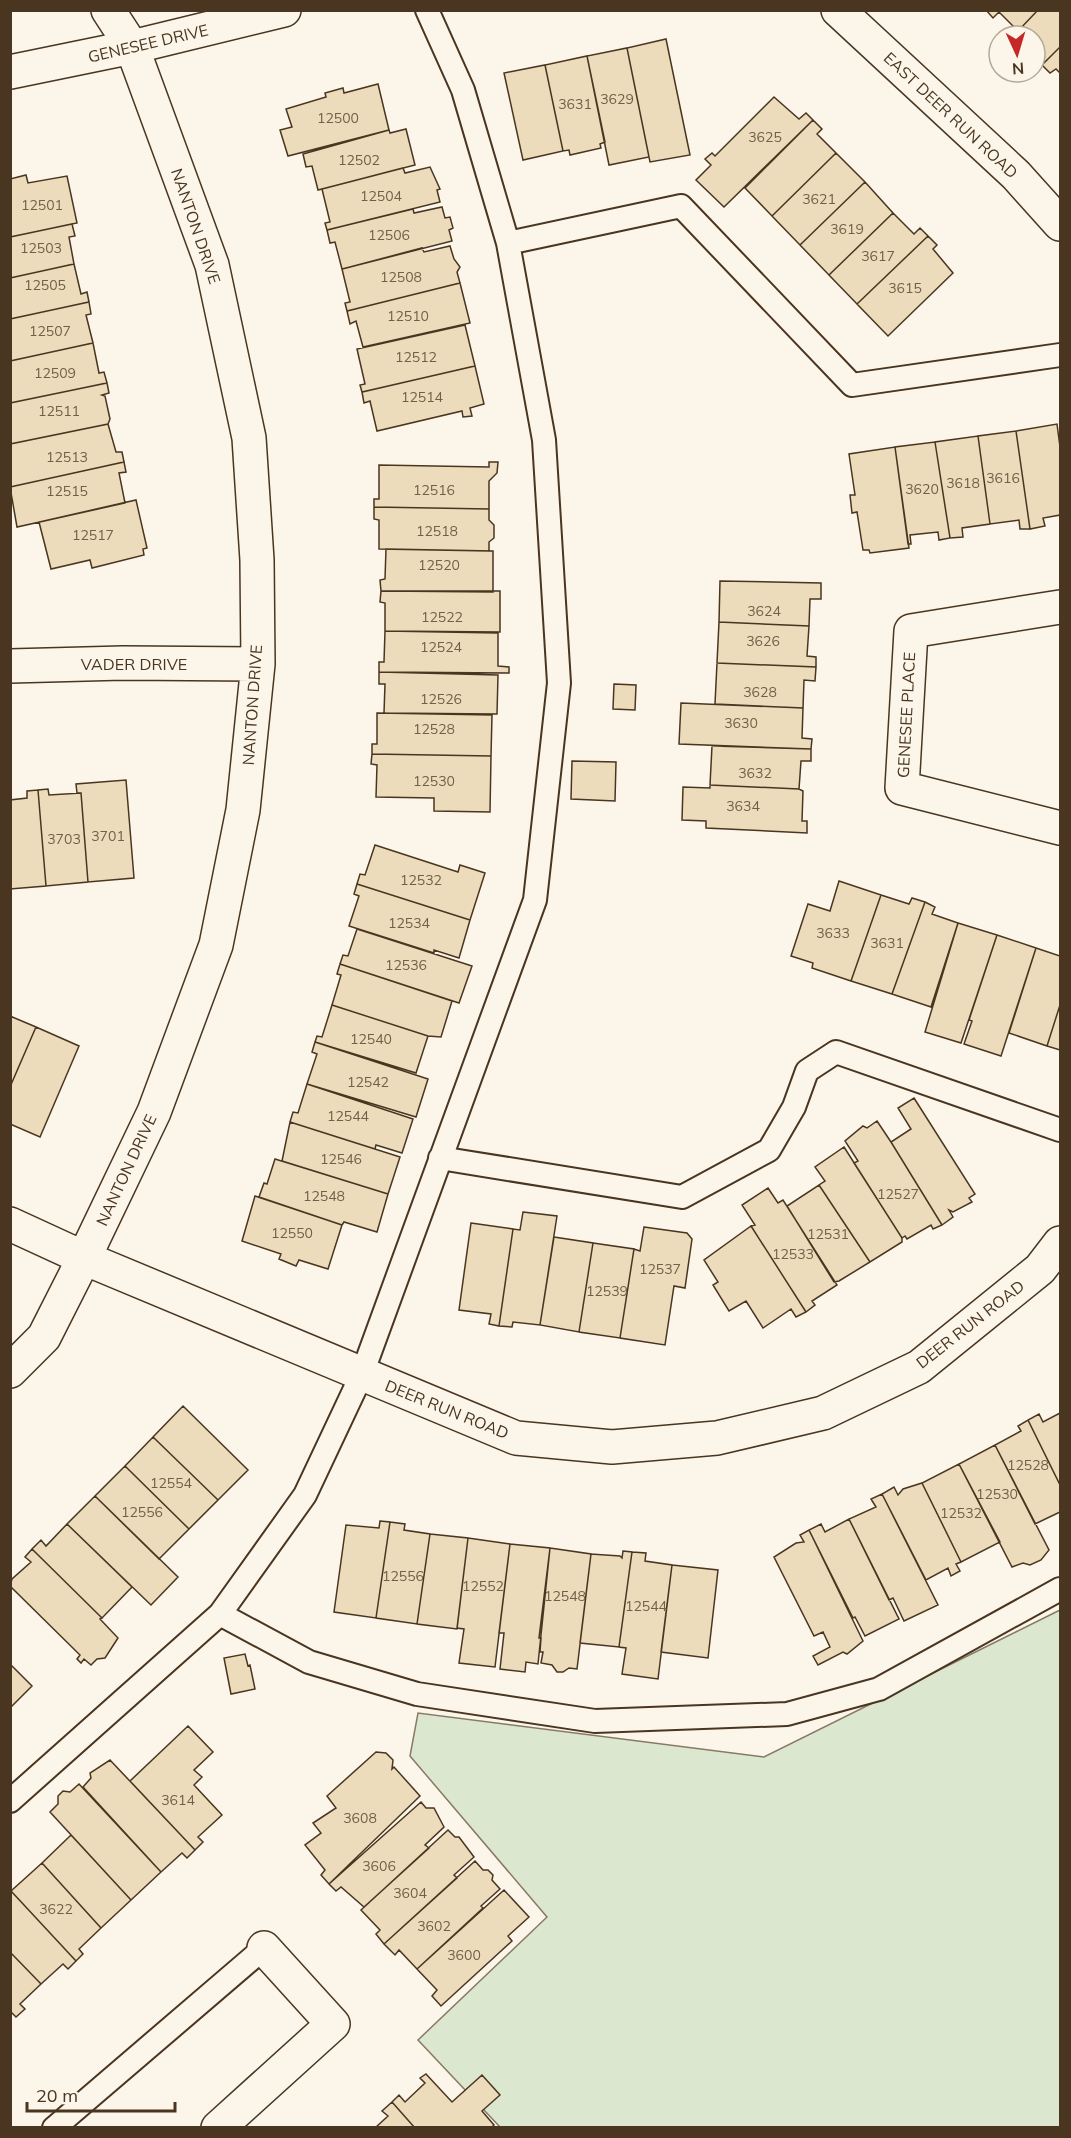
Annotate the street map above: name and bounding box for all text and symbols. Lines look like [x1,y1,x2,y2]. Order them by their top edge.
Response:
street label: GENESEE DRIVE [86,19,210,67]
north arrow [987,24,1047,84]
street label: EAST DEER RUN ROAD [880,48,1022,182]
house number: 3629 [600,90,634,108]
house number: 3631 [558,95,592,113]
house number: 12500 [317,109,359,127]
house number: 3625 [748,128,782,146]
house number: 12502 [338,151,380,169]
street label: NANTON DRIVE [167,166,225,286]
house number: 12504 [360,187,403,205]
house number: 3621 [802,190,836,208]
house number: 12501 [21,196,63,214]
house number: 3619 [830,220,864,238]
house number: 12506 [368,226,410,244]
house number: 12503 [20,239,62,257]
house number: 3617 [861,247,895,265]
house number: 12508 [380,268,422,286]
house number: 12505 [24,276,66,294]
house number: 3615 [888,279,922,297]
house number: 12510 [387,307,429,325]
house number: 12507 [29,322,71,340]
house number: 12512 [395,348,437,366]
house number: 12509 [34,364,76,382]
house number: 12514 [401,388,444,406]
house number: 12511 [38,402,80,420]
house number: 12513 [46,448,88,466]
house number: 3616 [986,469,1020,487]
house number: 3618 [946,474,980,492]
house number: 3620 [905,480,939,498]
house number: 12516 [413,481,455,499]
house number: 12515 [46,482,88,500]
house number: 12518 [416,522,458,540]
house number: 12517 [72,526,114,544]
house number: 12520 [418,556,460,574]
house number: 3624 [747,602,781,620]
house number: 12522 [421,608,463,626]
house number: 3626 [746,632,780,650]
house number: 12524 [420,638,463,656]
street label: NANTON DRIVE [238,644,266,766]
street label: GENESEE PLACE [893,652,919,778]
street label: VADER DRIVE [81,654,187,674]
house number: 3628 [743,683,777,701]
house number: 12526 [420,690,462,708]
house number: 3630 [724,714,758,732]
house number: 12528 [413,720,455,738]
house number: 3632 [738,764,772,782]
house number: 12530 [413,772,455,790]
house number: 3634 [726,797,760,815]
house number: 3701 [91,827,125,845]
house number: 3703 [47,830,81,848]
house number: 12532 [400,871,442,889]
house number: 12534 [388,914,431,932]
house number: 3633 [816,924,850,942]
house number: 3631 [870,934,904,952]
house number: 12536 [385,956,427,974]
house number: 12540 [350,1030,392,1048]
house number: 12542 [347,1073,389,1091]
house number: 12544 [327,1107,370,1125]
street label: NANTON DRIVE [91,1111,161,1229]
house number: 12546 [320,1150,362,1168]
house number: 12527 [877,1185,919,1203]
house number: 12548 [303,1187,345,1205]
house number: 12550 [271,1224,313,1242]
house number: 12531 [807,1225,849,1243]
house number: 12533 [772,1245,814,1263]
house number: 12537 [639,1260,681,1278]
street label: DEER RUN ROAD [912,1276,1028,1372]
house number: 12539 [586,1282,628,1300]
street label: DEER RUN ROAD [382,1375,512,1443]
house number: 12528 [1007,1456,1049,1474]
house number: 12554 [150,1474,193,1492]
house number: 12530 [976,1485,1018,1503]
house number: 12556 [121,1503,163,1521]
house number: 12532 [940,1504,982,1522]
house number: 12556 [382,1567,424,1585]
house number: 12552 [462,1577,504,1595]
house number: 12548 [544,1587,586,1605]
house number: 12544 [625,1597,668,1615]
house number: 3614 [161,1791,195,1809]
house number: 3608 [343,1809,377,1827]
house number: 3606 [362,1857,396,1875]
house number: 3604 [393,1884,427,1902]
house number: 3622 [39,1900,73,1918]
house number: 3602 [417,1917,451,1935]
house number: 3600 [447,1946,481,1964]
scale bar [27,2075,176,2113]
text: 20 m [36,2084,78,2107]

